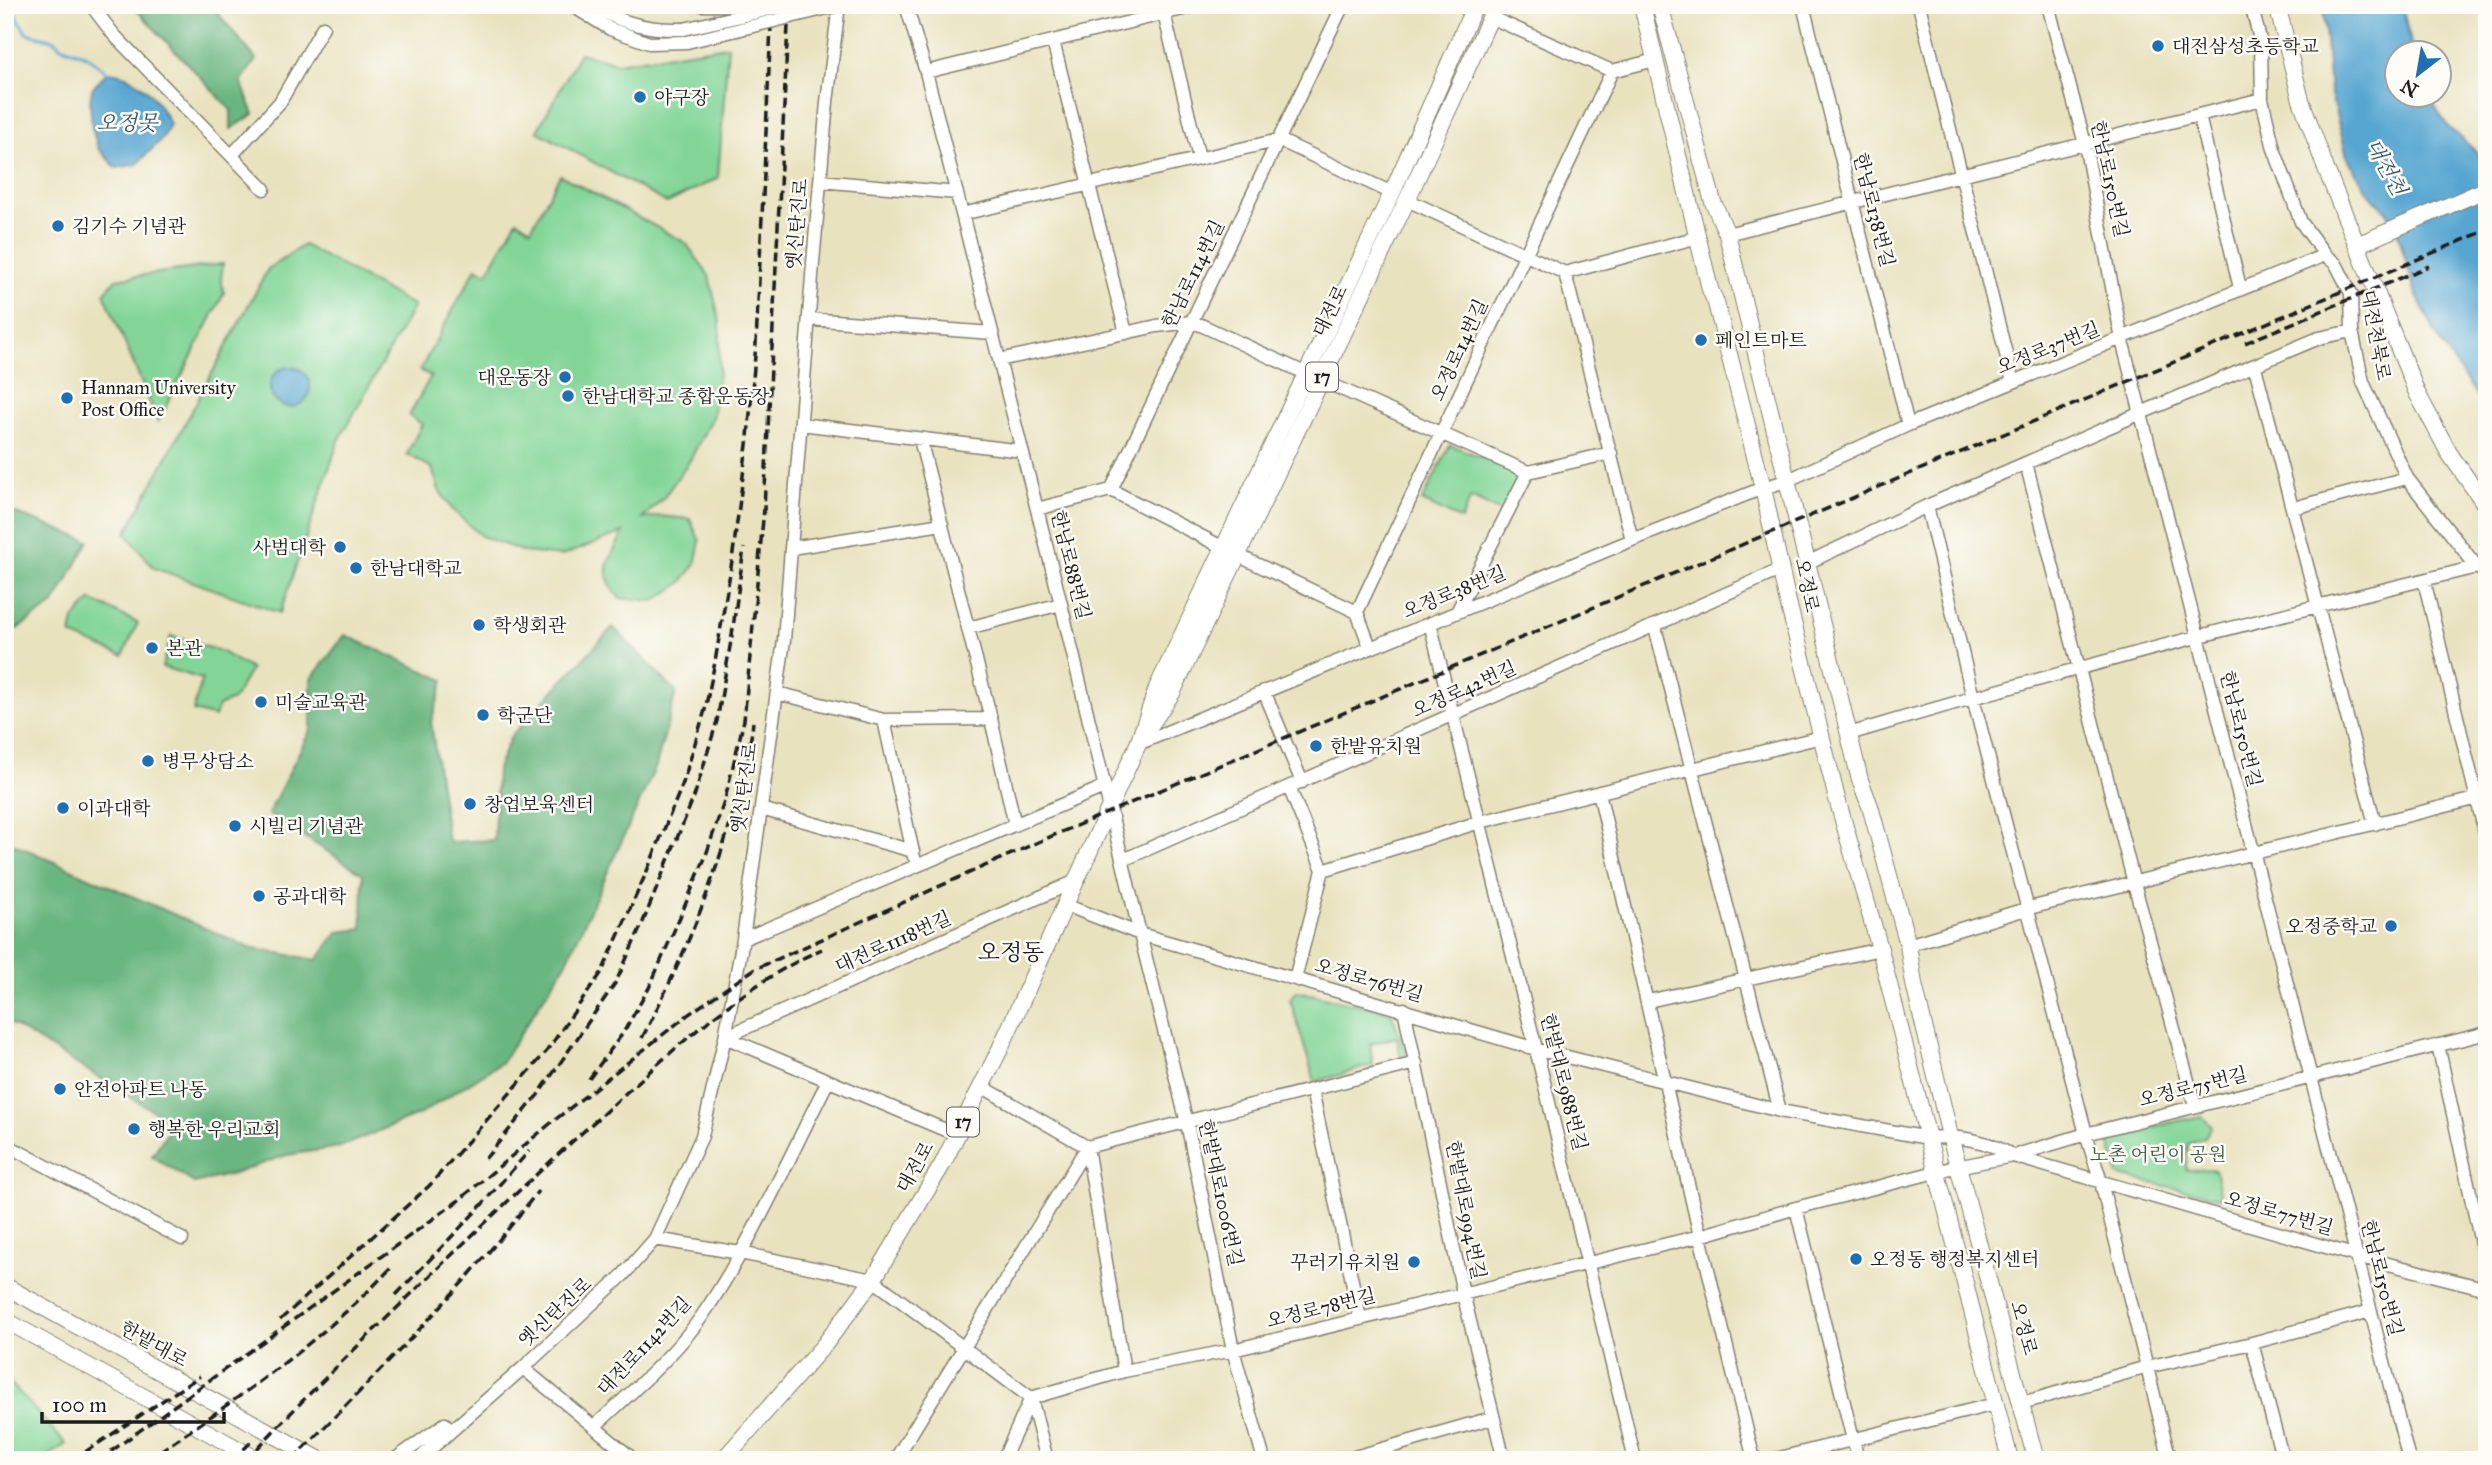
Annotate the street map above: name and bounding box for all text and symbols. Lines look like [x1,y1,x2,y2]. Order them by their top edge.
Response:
place label: 대전삼성초등학교 [2172,35,2319,58]
marker: 대전삼성초등학교 [2150,38,2166,54]
north arrow [2384,38,2454,108]
text: N [2397,74,2422,102]
place label: 야구장 [654,86,710,109]
marker: 야구장 [632,89,648,105]
water label: 오정못 [97,110,159,136]
street label: 한남로150번길 [2086,118,2134,240]
water label: 대전천 [2360,134,2413,201]
street label: 한남로138번길 [1849,150,1899,270]
street label: 옛신탄진로 [782,177,812,271]
place label: 김기수 기념관 [72,215,187,238]
street label: 한남로114번길 [1157,216,1229,332]
marker: 김기수 기념관 [50,218,66,234]
street label: 대전로 [1308,281,1352,341]
street label: 대전천북로 [2357,288,2395,382]
street label: 오정로14번길 [1425,295,1493,405]
street label: 오정로37번길 [1993,317,2103,379]
place label: 페인트마트 [1715,329,1807,352]
marker: 페인트마트 [1693,332,1709,348]
road number: 17 [1306,362,1338,391]
place label: 대운동장 [478,366,552,389]
marker: 대운동장 [557,369,573,385]
place label: Hannam University Post Office [81,376,237,421]
place label: 한남대학교 종합운동장 [582,385,770,408]
marker: 한남대학교 종합운동장 [560,388,576,404]
marker: Hannam University Post Office [59,390,75,406]
street label: 한남로88번길 [1046,508,1096,622]
place label: 사범대학 [253,536,327,559]
marker: 사범대학 [332,539,348,555]
street label: 오정로 [1790,556,1824,614]
place label: 한남대학교 [370,557,462,580]
marker: 한남대학교 [348,560,364,576]
street label: 오정로38번길 [1399,561,1509,623]
place label: 학생회관 [493,614,567,637]
marker: 학생회관 [471,617,487,633]
place label: 본관 [166,637,203,660]
marker: 본관 [144,640,160,656]
street label: 오정로42번길 [1408,656,1520,722]
street label: 한남로150번길 [2215,668,2267,790]
place label: 미술교육관 [275,691,367,714]
marker: 미술교육관 [253,694,269,710]
place label: 학군단 [497,704,553,727]
marker: 학군단 [475,707,491,723]
place label: 한밭유치원 [1330,735,1422,758]
marker: 한밭유치원 [1308,738,1324,754]
street label: 옛신탄진로 [726,741,762,835]
place label: 병무상담소 [162,750,254,773]
marker: 병무상담소 [140,753,156,769]
place label: 창업보육센터 [484,793,594,816]
marker: 창업보육센터 [462,796,478,812]
place label: 이과대학 [77,797,151,820]
marker: 이과대학 [55,800,71,816]
place label: 시빌리 기념관 [249,815,364,838]
marker: 시빌리 기념관 [227,818,243,834]
place label: 공과대학 [273,885,347,908]
marker: 공과대학 [251,888,267,904]
street label: 대전로1118번길 [832,906,954,978]
place label: 오정중학교 [2285,915,2377,938]
marker: 오정중학교 [2383,918,2399,934]
district label: 오정동 [978,938,1044,966]
street label: 오정로76번길 [1312,954,1426,1006]
street label: 한밭대로988번길 [1536,1011,1592,1153]
street label: 오정로75번길 [2136,1062,2250,1112]
place label: 안전아파트 나동 [74,1078,207,1101]
marker: 안전아파트 나동 [52,1081,68,1097]
road number: 17 [947,1107,979,1136]
place label: 행복한 우리교회 [148,1118,281,1141]
street label: 한밭대로1006번길 [1194,1118,1248,1268]
marker: 행복한 우리교회 [126,1121,142,1137]
street label: 대전로 [892,1137,938,1197]
street label: 한밭대로994번길 [1441,1139,1491,1281]
park label: 노촌 어린이 공원 [2090,1143,2226,1166]
street label: 오정로77번길 [2222,1187,2336,1239]
street label: 한남로150번길 [2356,1217,2408,1339]
place label: 오정동 행정복지센터 [1870,1248,2039,1271]
place label: 꾸러기유치원 [1290,1251,1400,1274]
marker: 오정동 행정복지센터 [1848,1251,1864,1267]
marker: 꾸러기유치원 [1406,1254,1422,1270]
street label: 옛신탄진로 [514,1272,596,1352]
street label: 오정로78번길 [1264,1283,1378,1333]
street label: 대전로1142번길 [592,1292,696,1400]
street label: 오정로 [2006,1298,2042,1358]
street label: 한밭대로 [116,1316,192,1372]
scale bar [42,1381,224,1425]
text: 100 m [52,1392,107,1418]

